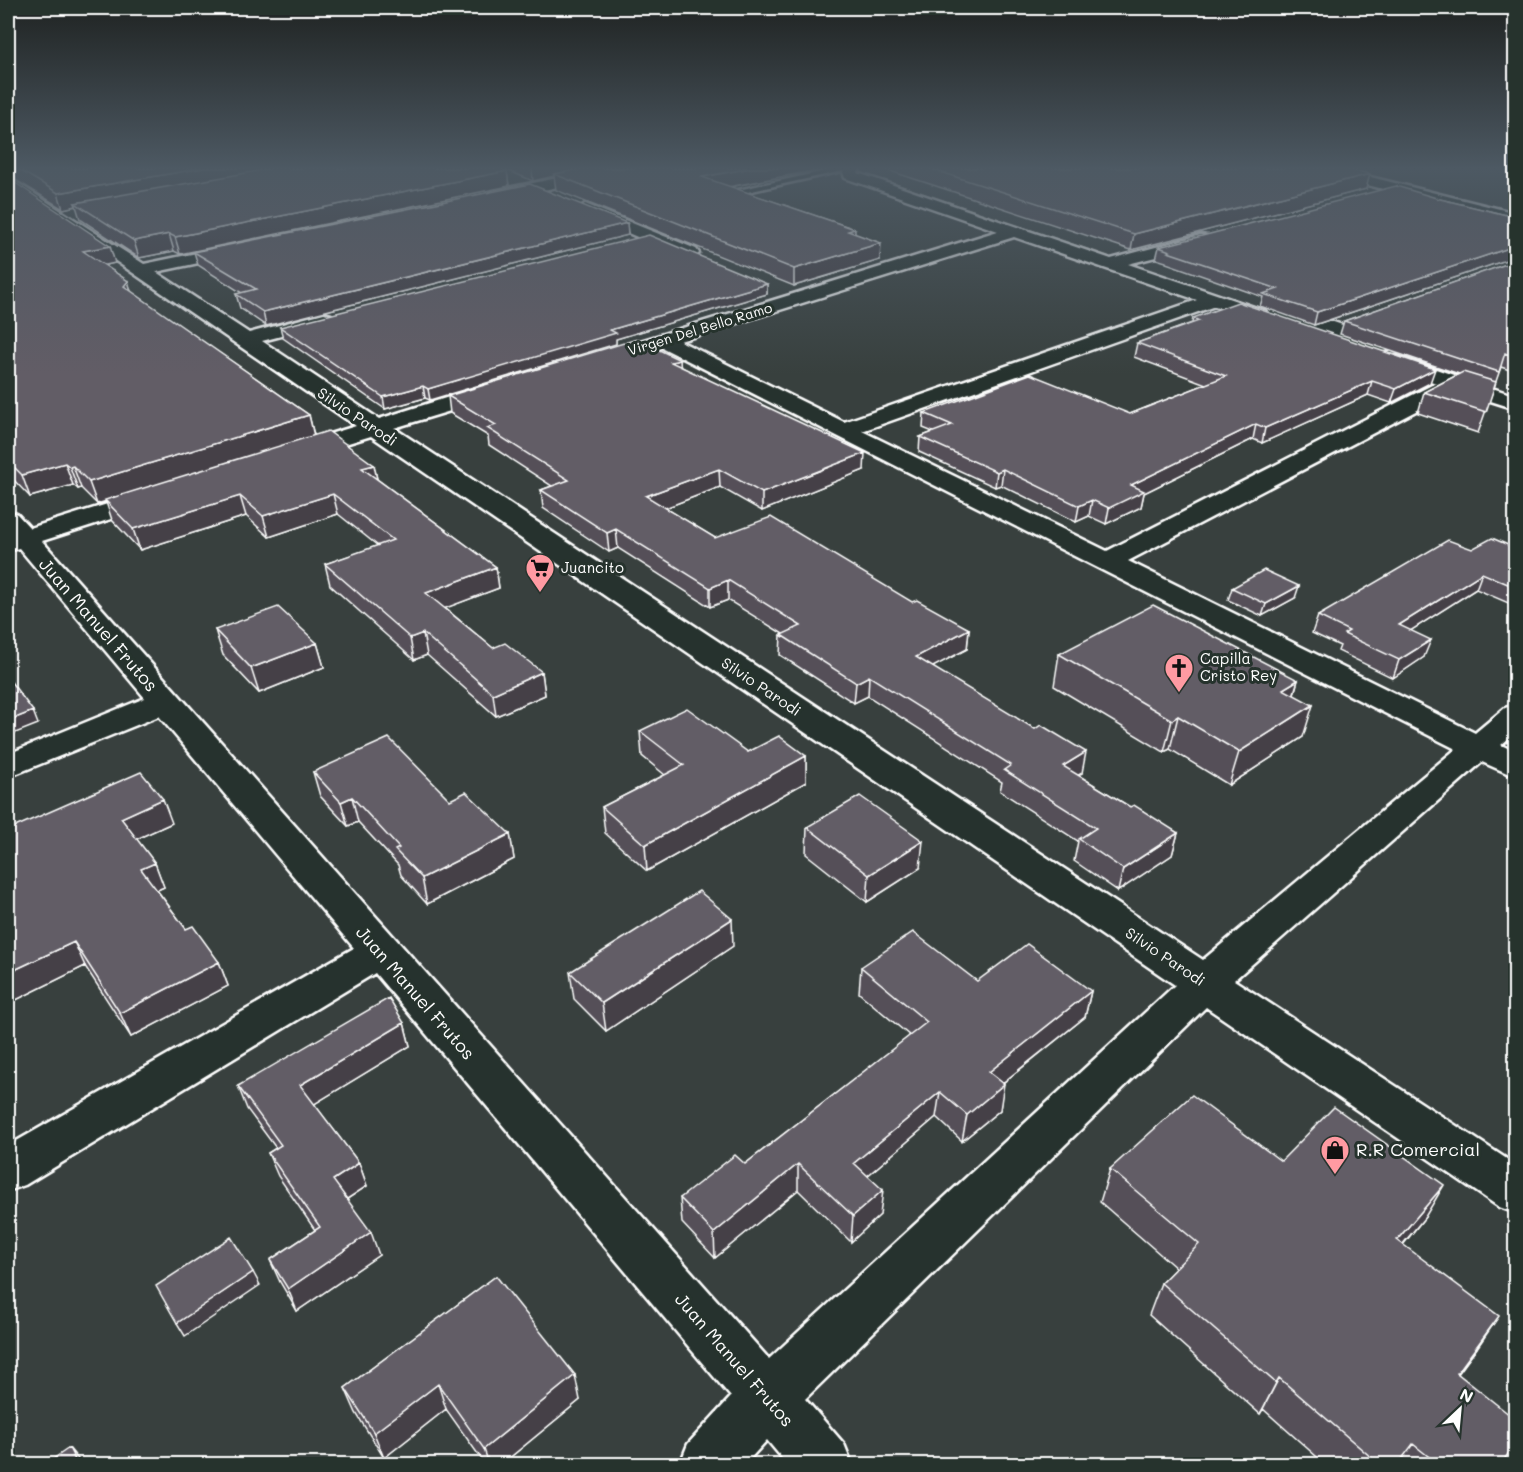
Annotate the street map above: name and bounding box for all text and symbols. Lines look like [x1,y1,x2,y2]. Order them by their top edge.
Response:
street label: Virgen Del Bello Ramo [625,298,774,360]
street label: Silvio Parodi [314,382,401,450]
street label: Juan Manuel Frutos [34,552,163,696]
supermarket icon: Juancito [524,552,556,594]
place label: Juancito [561,557,624,577]
place label: Capilla Cristo Rey [1200,648,1277,685]
street label: Silvio Parodi [718,652,805,720]
church icon: Capilla Cristo Rey [1163,652,1195,694]
street label: Juan Manuel Frutos [351,920,480,1064]
street label: Silvio Parodi [1122,922,1209,990]
shop icon: R.R Comercial [1319,1134,1351,1176]
place label: R.R Comercial [1356,1137,1480,1161]
street label: Juan Manuel Frutos [670,1287,799,1431]
north arrow [1430,1379,1490,1439]
text: N [1457,1383,1477,1407]

